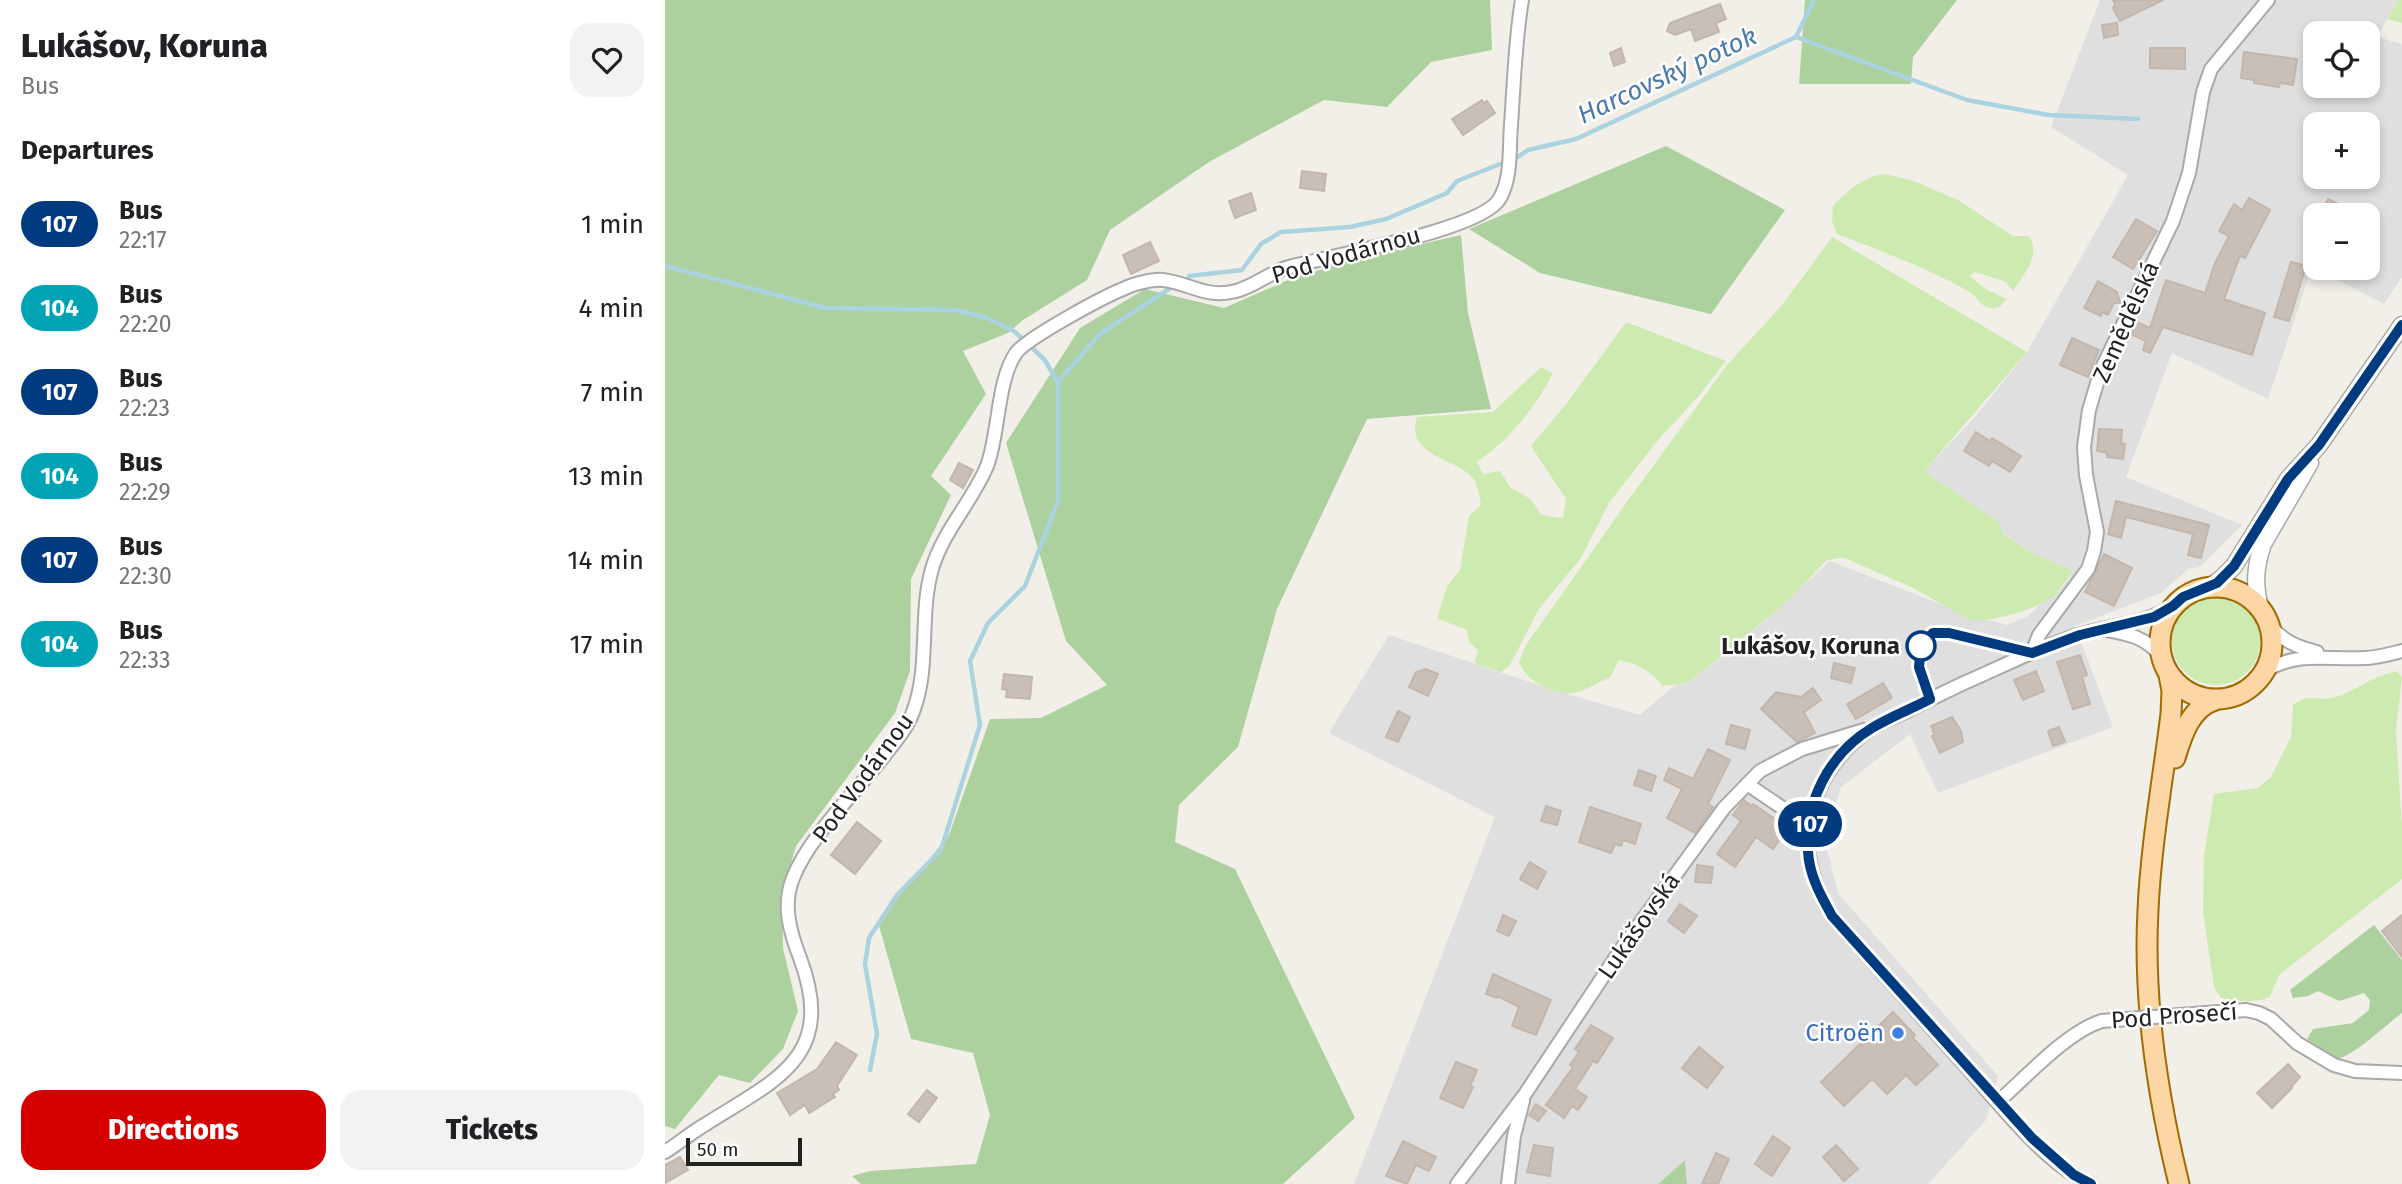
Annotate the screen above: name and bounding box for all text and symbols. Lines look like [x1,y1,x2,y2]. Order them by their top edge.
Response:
water label: Harcovský potok [1573,20,1762,131]
map controls [2303,21,2380,280]
button: locate [2303,21,2380,98]
button: heart [570,23,644,97]
text: Lukášov, Koruna [21,26,268,66]
text: Bus [21,72,59,100]
button: + [2303,112,2380,189]
text: Departures [21,135,154,166]
text: Bus [119,195,162,226]
button: − [2303,203,2380,280]
text: 1 min [581,209,644,240]
text: 107 [42,210,77,238]
street label: Pod Vodárnou [1268,220,1424,290]
text: 22:17 [119,226,167,254]
street label: Zemědělská [2087,257,2165,387]
text: Bus [119,279,162,310]
text: 4 min [578,293,644,324]
text: 104 [40,294,79,322]
text: 22:20 [119,310,172,338]
text: Bus [119,363,162,394]
text: 7 min [581,377,644,408]
text: 107 [42,378,77,406]
text: 22:23 [119,394,170,422]
text: Bus [119,447,162,478]
text: 13 min [568,461,644,492]
text: 104 [40,462,79,490]
text: 22:29 [119,478,171,506]
text: Bus [119,531,162,562]
text: 14 min [567,545,644,576]
text: 107 [42,546,77,574]
text: 22:30 [119,562,172,590]
text: Bus [119,615,162,646]
text: 17 min [569,629,644,660]
text: 104 [40,630,79,658]
marker: Lukášov, Koruna [1906,631,1936,661]
place label: Lukášov, Koruna [1721,632,1900,660]
text: 22:33 [119,646,170,674]
street label: Pod Vodárnou [807,708,919,848]
line badge: 107 [1770,801,1850,847]
text: 107 [1792,810,1828,838]
street label: Lukášovská [1592,867,1686,985]
street label: Pod Prosečí [2110,998,2238,1034]
place label: Citroën [1805,1019,1884,1047]
marker: Citroën [1890,1025,1906,1041]
button: Directions [21,1090,326,1170]
button: Tickets [340,1090,644,1170]
scale bar [686,1135,801,1167]
text: 50 m [697,1138,738,1161]

